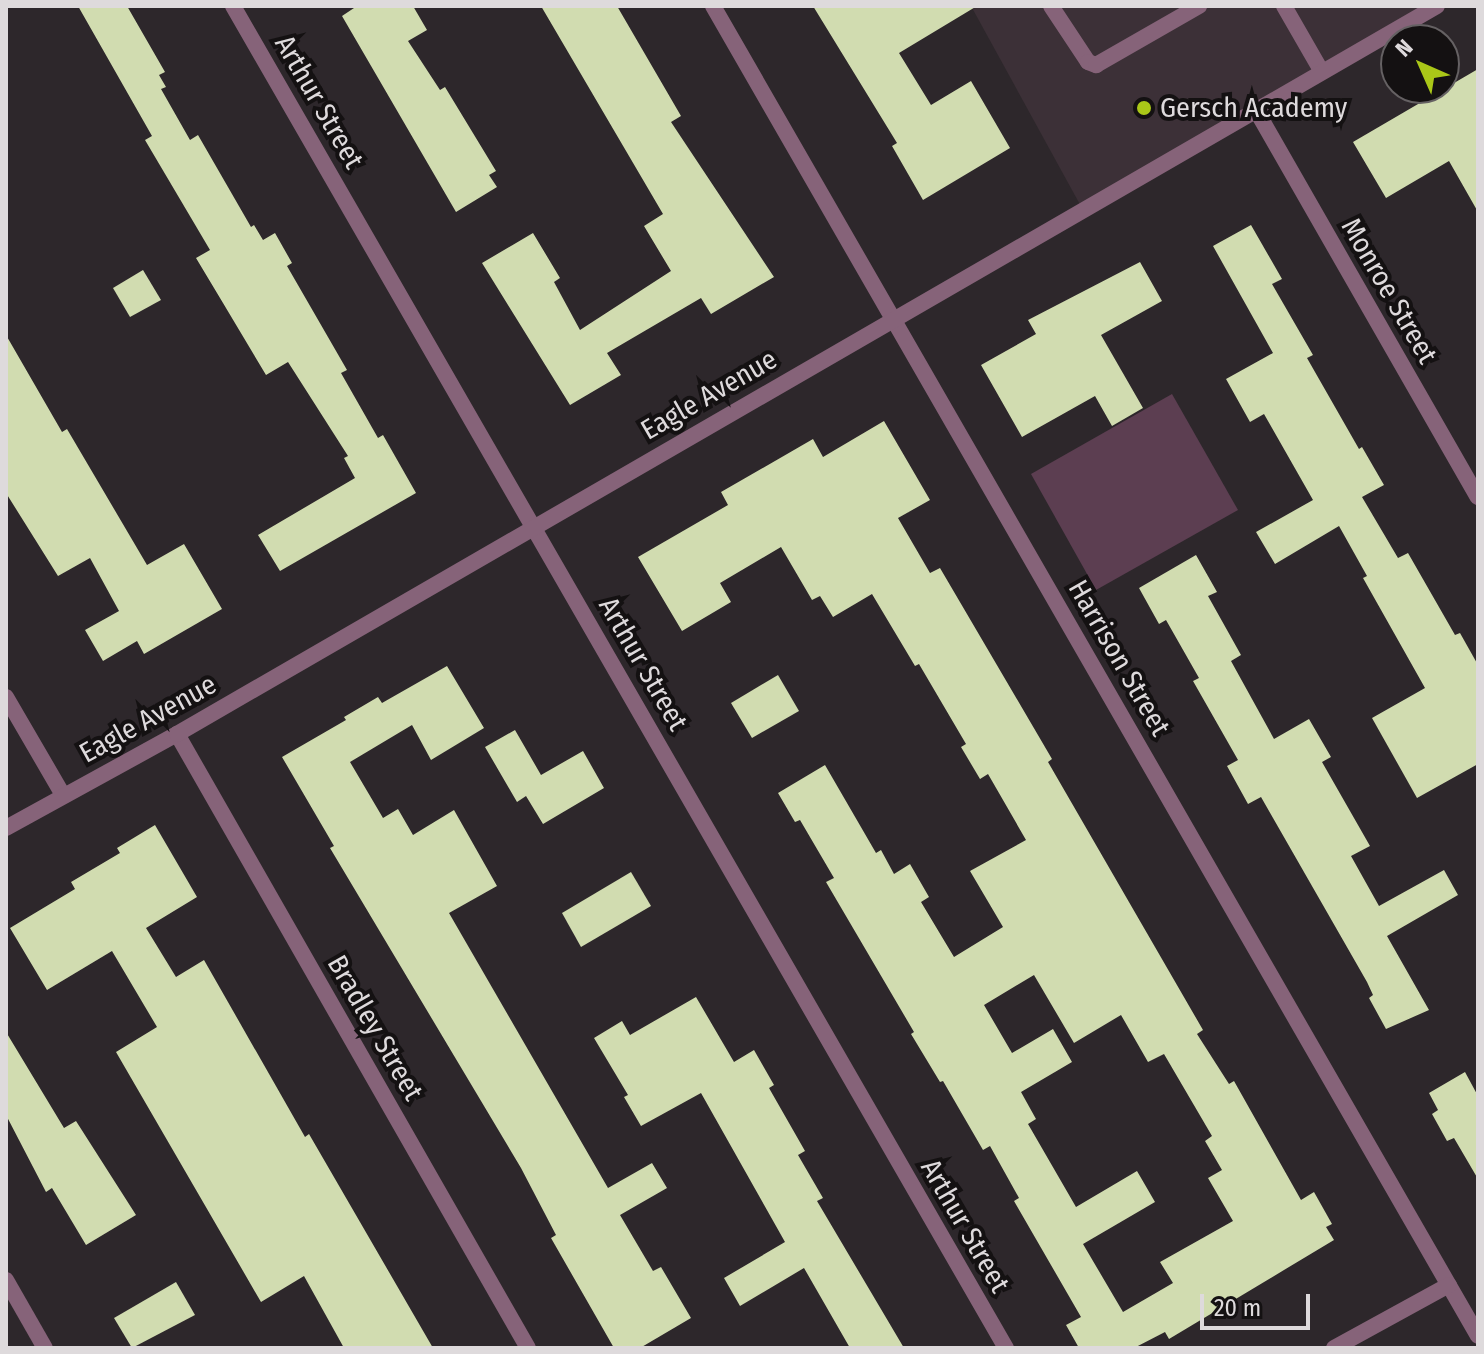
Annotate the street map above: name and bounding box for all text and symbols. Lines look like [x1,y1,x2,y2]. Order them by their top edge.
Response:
north arrow [1380,24,1460,104]
street label: Arthur Street [267,29,371,175]
text: N [1390,34,1418,62]
place label: Gersch Academy [1160,91,1347,125]
marker: Gersch Academy [1135,99,1153,117]
street label: Monroe Street [1334,212,1444,370]
street label: Eagle Avenue [635,343,783,447]
street label: Harrison Street [1061,574,1177,742]
street label: Arthur Street [591,591,695,737]
street label: Eagle Avenue [74,668,222,770]
street label: Bradley Street [320,950,430,1106]
street label: Arthur Street [913,1153,1017,1299]
scale bar [1204,1278,1314,1328]
text: 20 m [1214,1294,1261,1322]

